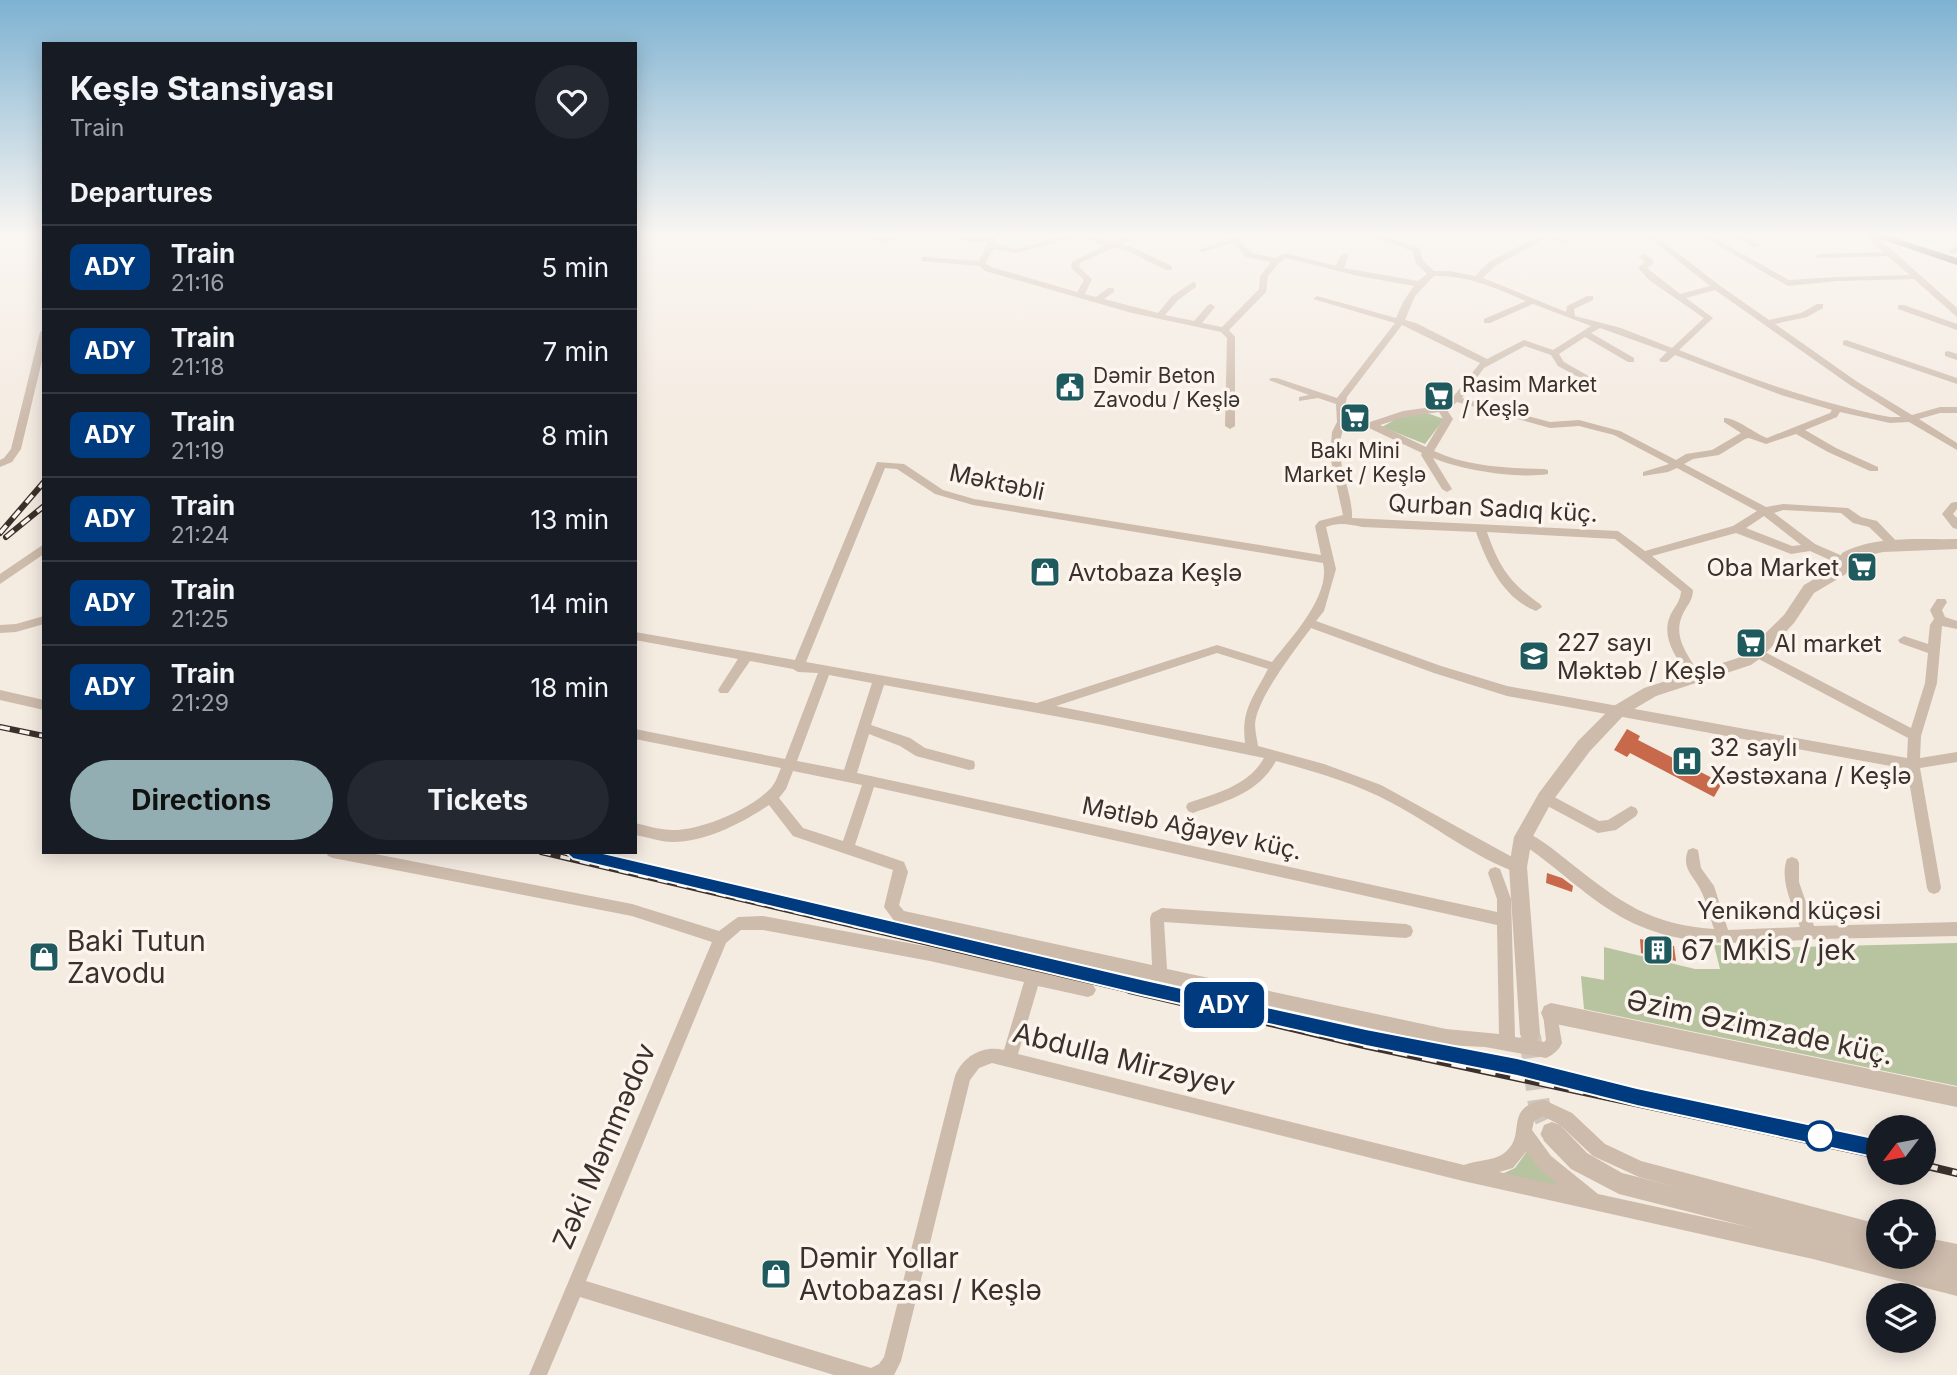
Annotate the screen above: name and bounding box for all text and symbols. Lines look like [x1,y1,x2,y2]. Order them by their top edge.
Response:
button: heart [535,65,609,139]
text: Keşlə Stansiyası [70,68,334,108]
text: Train [70,114,124,142]
text: Departures [70,177,213,208]
text: Train [171,238,235,269]
text: ADY [84,252,136,281]
text: 5 min [541,252,609,283]
text: 21:16 [171,269,224,297]
text: Train [171,322,235,353]
text: ADY [84,336,136,365]
text: 7 min [543,336,609,367]
text: 21:18 [171,353,224,381]
place label: Dəmir Beton Zavodu / Keşlə [1093,363,1240,412]
public building icon: Dəmir Beton Zavodu / Keşlə [1053,370,1087,404]
place label: Rasim Market / Keşlə [1462,372,1597,421]
supermarket icon: Rasim Market / Keşlə [1422,379,1456,413]
supermarket icon: Bakı Mini Market / Keşlə [1338,401,1372,435]
text: Train [171,406,235,437]
text: ADY [84,420,136,449]
text: 8 min [541,420,609,451]
text: 21:19 [171,437,224,465]
place label: Bakı Mini Market / Keşlə [1284,438,1426,487]
street label: Məktəbli [947,458,1047,506]
street label: Qurban Sadıq küç. [1387,488,1599,528]
text: Train [171,490,235,521]
text: ADY [84,504,136,533]
text: 13 min [531,504,609,535]
text: 21:24 [171,521,229,549]
supermarket icon: Oba Market [1845,550,1879,584]
place label: Oba Market [1706,553,1839,582]
shop icon: Avtobaza Keşlə [1028,555,1062,589]
place label: Avtobaza Keşlə [1068,558,1242,587]
text: Train [171,574,235,605]
text: ADY [84,588,136,617]
text: 14 min [530,588,609,619]
text: 21:25 [171,605,229,633]
supermarket icon: Al market [1734,626,1768,660]
place label: 227 sayı Məktəb / Keşlə [1557,628,1726,685]
place label: Al market [1774,629,1882,658]
school or university icon: 227 sayı Məktəb / Keşlə [1517,639,1551,673]
text: Train [171,658,235,689]
text: ADY [84,672,136,701]
text: 18 min [531,672,609,703]
text: 21:29 [171,689,229,717]
place label: 32 saylı Xəstəxana / Keşlə [1710,733,1911,790]
hospital icon: 32 saylı Xəstəxana / Keşlə [1670,744,1704,778]
button: Directions [70,760,333,840]
button: Tickets [347,760,609,840]
street label: Mətləb Ağayev küç. [1079,791,1305,865]
street label: Yenikənd küçəsi [1697,896,1881,925]
place label: Baki Tutun Zavodu [67,924,206,990]
building icon: 67 MKİS / jek [1641,933,1675,967]
place label: 67 MKİS / jek [1681,933,1856,967]
shop icon: Baki Tutun Zavodu [27,940,61,974]
line badge: ADY [1184,982,1264,1028]
street label: Əzim Əzimzade küç. [1624,982,1896,1072]
text: ADY [1198,990,1250,1019]
street label: Abdulla Mirzəyev [1010,1015,1238,1103]
street label: Zəki Məmmədov [545,1038,663,1254]
north arrow [1866,1115,1936,1185]
map controls [1866,1115,1936,1353]
unlabelled marker [1805,1121,1835,1151]
button: locate [1866,1199,1936,1269]
place label: Dəmir Yollar Avtobazası / Keşlə [799,1241,1042,1307]
shop icon: Dəmir Yollar Avtobazası / Keşlə [759,1257,793,1291]
button: layers [1866,1283,1936,1353]

